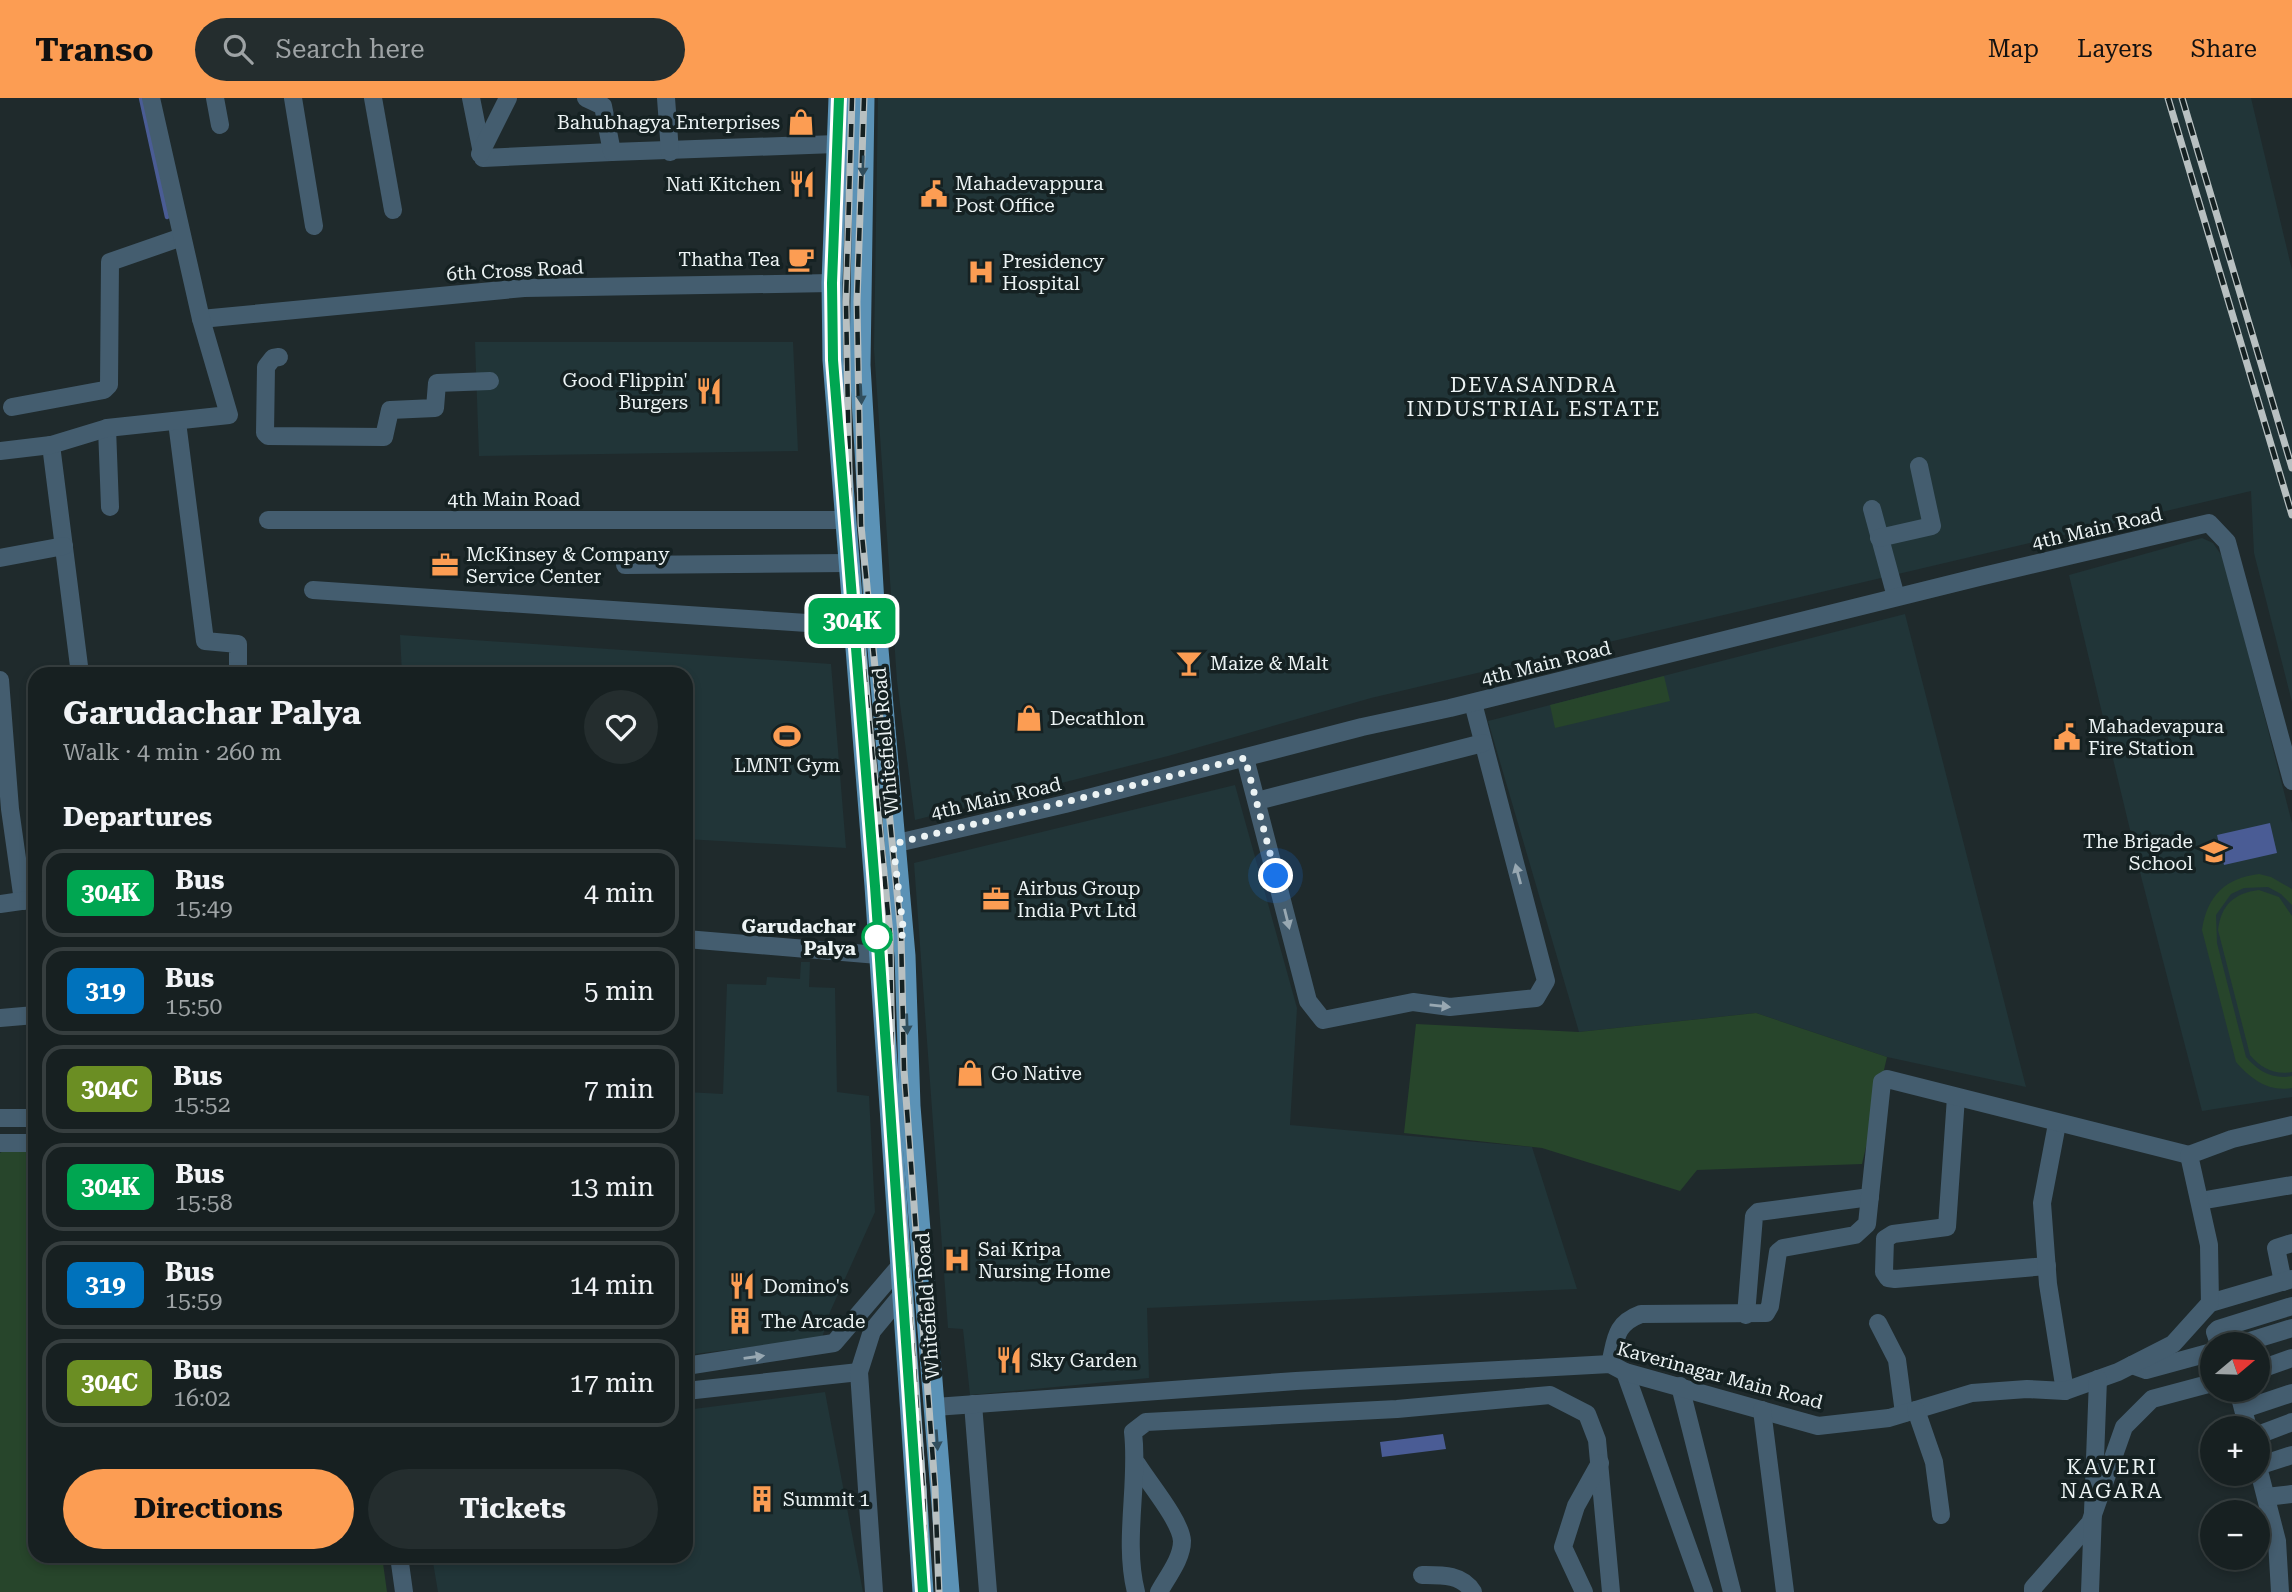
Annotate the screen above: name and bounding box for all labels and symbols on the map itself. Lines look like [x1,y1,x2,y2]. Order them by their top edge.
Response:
shop icon: Bahubhagya Enterprises [786,107,816,137]
place label: Bahubhagya Enterprises [557,111,780,134]
one-way arrow [857,155,868,177]
restaurant icon: Nati Kitchen [787,169,817,199]
place label: Mahadevappura Post Office [955,172,1104,217]
place label: Nati Kitchen [666,173,781,196]
public building icon: Mahadevappura Post Office [919,179,949,209]
cafe icon: Thatha Tea [786,244,816,274]
place label: Thatha Tea [678,248,781,271]
place label: Presidency Hospital [1002,250,1105,295]
street label: 6th Cross Road [446,255,584,286]
hospital icon: Presidency Hospital [966,257,996,287]
place label: Good Flippin' Burgers [563,369,688,414]
district label: DEVASANDRA INDUSTRIAL ESTATE [1407,373,1661,421]
restaurant icon: Good Flippin' Burgers [694,376,724,406]
one-way arrow [856,383,867,405]
street label: 4th Main Road [448,488,580,511]
street label: 4th Main Road [2030,502,2164,555]
place label: McKinsey & Company Service Center [466,543,670,588]
office icon: McKinsey & Company Service Center [430,550,460,580]
line badge: 304K [803,598,901,644]
street label: 4th Main Road [1479,636,1613,691]
bar icon: Maize & Malt [1174,648,1204,678]
place label: Maize & Malt [1210,652,1329,675]
street label: Whitefield Road [868,666,903,816]
shop icon: Decathlon [1014,703,1044,733]
place label: Decathlon [1050,707,1145,730]
place label: Mahadevapura Fire Station [2088,715,2225,760]
sports icon: LMNT Gym [772,721,802,751]
public building icon: Mahadevapura Fire Station [2052,722,2082,752]
place label: LMNT Gym [734,754,840,777]
street label: 4th Main Road [929,772,1063,825]
place label: The Brigade School [2083,830,2193,875]
school or university icon: The Brigade School [2199,837,2229,867]
your location [1258,858,1293,893]
one-way arrow [1512,863,1523,885]
place label: Airbus Group India Pvt Ltd [1017,877,1141,922]
office icon: Airbus Group India Pvt Ltd [981,884,1011,914]
one-way arrow [1282,908,1293,930]
place label: Garudachar Palya [742,915,856,960]
marker: Garudachar Palya [862,922,892,952]
one-way arrow [1429,1000,1451,1011]
one-way arrow [902,1013,913,1035]
shop icon: Go Native [955,1058,985,1088]
place label: Go Native [991,1062,1082,1085]
street label: Whitefield Road [911,1231,944,1380]
place label: Sai Kripa Nursing Home [978,1238,1111,1283]
hospital icon: Sai Kripa Nursing Home [942,1245,972,1275]
restaurant icon: Domino's [727,1271,757,1301]
place label: Domino's [763,1275,849,1298]
building icon: The Arcade [725,1306,755,1336]
place label: The Arcade [761,1310,865,1333]
north arrow [2200,1332,2270,1402]
street label: Kaverinagar Main Road [1614,1337,1825,1414]
restaurant icon: Sky Garden [994,1345,1024,1375]
place label: Sky Garden [1030,1349,1138,1372]
one-way arrow [743,1351,765,1362]
one-way arrow [932,1430,943,1452]
district label: KAVERI NAGARA [2060,1455,2164,1503]
building icon: Summit 1 [747,1484,777,1514]
place label: Summit 1 [783,1488,870,1511]

